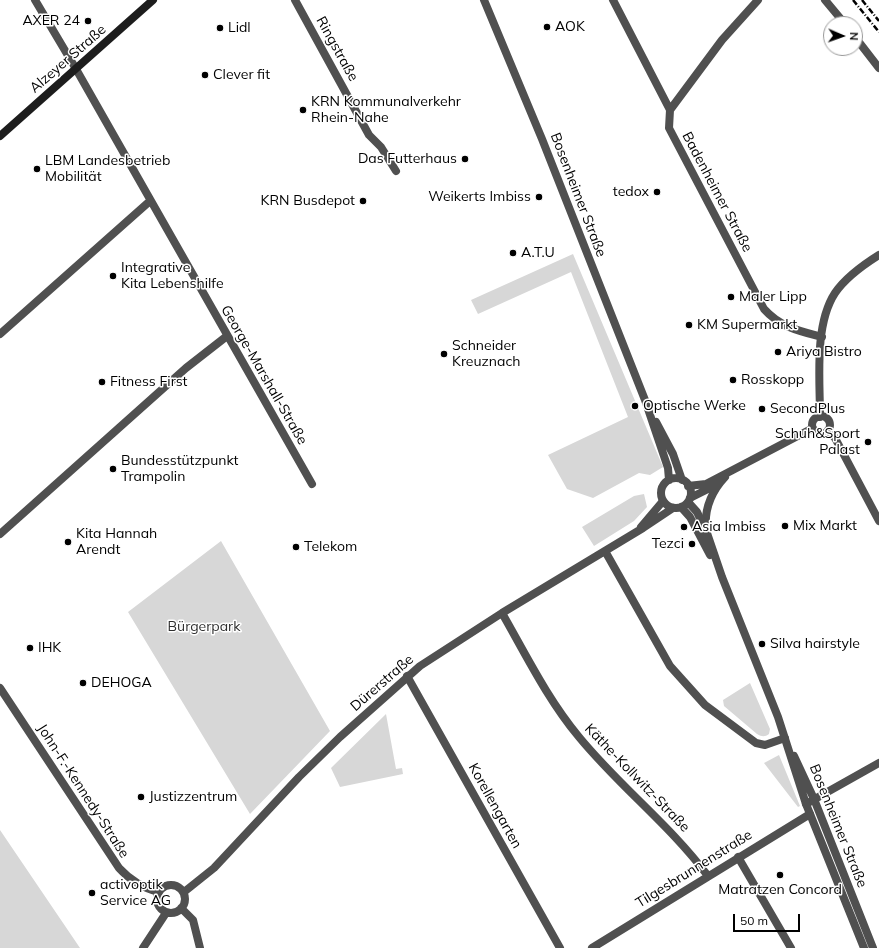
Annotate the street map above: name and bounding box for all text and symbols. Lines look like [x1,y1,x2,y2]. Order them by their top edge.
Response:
place label: AXER 24 [22,13,80,29]
street label: Ringstraße [312,14,362,84]
marker: AXER 24 [83,16,93,26]
north arrow [823,16,863,56]
place label: AOK [555,19,585,35]
place label: Lidl [228,20,251,36]
street label: Alzeyer Straße [26,21,110,97]
marker: AOK [542,22,552,32]
marker: Lidl [215,23,225,33]
text: N [847,32,861,41]
place label: Clever fit [213,67,270,83]
marker: Clever fit [200,70,210,80]
place label: KRN Kommunalverkehr Rhein-Nahe [311,94,461,126]
marker: KRN Kommunalverkehr Rhein-Nahe [298,105,308,115]
street label: Badenheimer Straße [678,129,756,255]
street label: Bosenheimer Straße [547,131,609,259]
place label: Das Futterhaus [358,151,457,167]
place label: LBM Landesbetrieb Mobilität [45,153,170,186]
marker: Das Futterhaus [460,154,470,164]
marker: LBM Landesbetrieb Mobilität [32,164,42,174]
place label: tedox [613,184,649,200]
marker: tedox [652,187,662,197]
place label: Weikerts Imbiss [428,189,531,205]
marker: Weikerts Imbiss [534,192,544,202]
place label: KRN Busdepot [261,193,355,209]
marker: KRN Busdepot [358,196,368,206]
place label: A.T.U [521,245,555,261]
marker: A.T.U [508,248,518,258]
place label: Integrative Kita Lebenshilfe [121,260,224,292]
marker: Integrative Kita Lebenshilfe [108,271,118,281]
place label: Maler Lipp [739,289,807,305]
marker: Maler Lipp [726,292,736,302]
street label: George-Marshall-Straße [217,302,311,448]
place label: KM Supermarkt [697,317,797,333]
marker: KM Supermarkt [684,320,694,330]
place label: Schneider Kreuznach [452,338,521,370]
place label: Ariya Bistro [786,344,862,360]
marker: Ariya Bistro [773,347,783,357]
marker: Schneider Kreuznach [439,349,449,359]
place label: Rosskopp [741,372,804,388]
place label: Fitness First [110,374,187,390]
marker: Rosskopp [728,375,738,385]
marker: Fitness First [97,377,107,387]
place label: Optische Werke [643,398,746,414]
marker: Optische Werke [630,401,640,411]
place label: SecondPlus [770,401,845,417]
marker: SecondPlus [757,404,767,414]
place label: Schuh&Sport Palast [775,426,860,458]
marker: Schuh&Sport Palast [863,437,873,447]
place label: Bundesstützpunkt Trampolin [121,453,238,486]
marker: Bundesstützpunkt Trampolin [108,464,118,474]
place label: Mix Markt [793,518,857,534]
place label: Asia Imbiss [692,519,766,535]
marker: Mix Markt [780,521,790,531]
marker: Asia Imbiss [679,522,689,532]
place label: Kita Hannah Arendt [76,526,157,558]
place label: Tezci [652,536,684,552]
marker: Kita Hannah Arendt [63,537,73,547]
place label: Telekom [304,539,357,555]
marker: Tezci [687,539,697,549]
marker: Telekom [291,542,301,552]
park label: Bürgerpark [168,619,240,635]
place label: Silva hairstyle [770,636,860,652]
marker: Silva hairstyle [757,639,767,649]
place label: IHK [38,640,61,656]
marker: IHK [25,643,35,653]
street label: Dürerstraße [347,651,417,715]
place label: DEHOGA [91,675,152,691]
marker: DEHOGA [78,678,88,688]
street label: Käthe-Kollwitz-Straße [581,720,693,836]
street label: John-F.-Kennedy-Straße [33,721,133,861]
street label: Korellengarten [465,760,525,852]
street label: Bosenheimer Straße [806,762,870,890]
place label: Justizzentrum [149,789,237,805]
marker: Justizzentrum [136,792,146,802]
street label: Tilgesbrunnenstraße [633,826,755,912]
marker: Matratzen Concord [775,870,785,880]
place label: activoptik Service AG [100,877,171,910]
place label: Matratzen Concord [718,882,842,898]
marker: activoptik Service AG [87,888,97,898]
scale bar [735,906,802,932]
text: 50 m [740,913,768,928]

